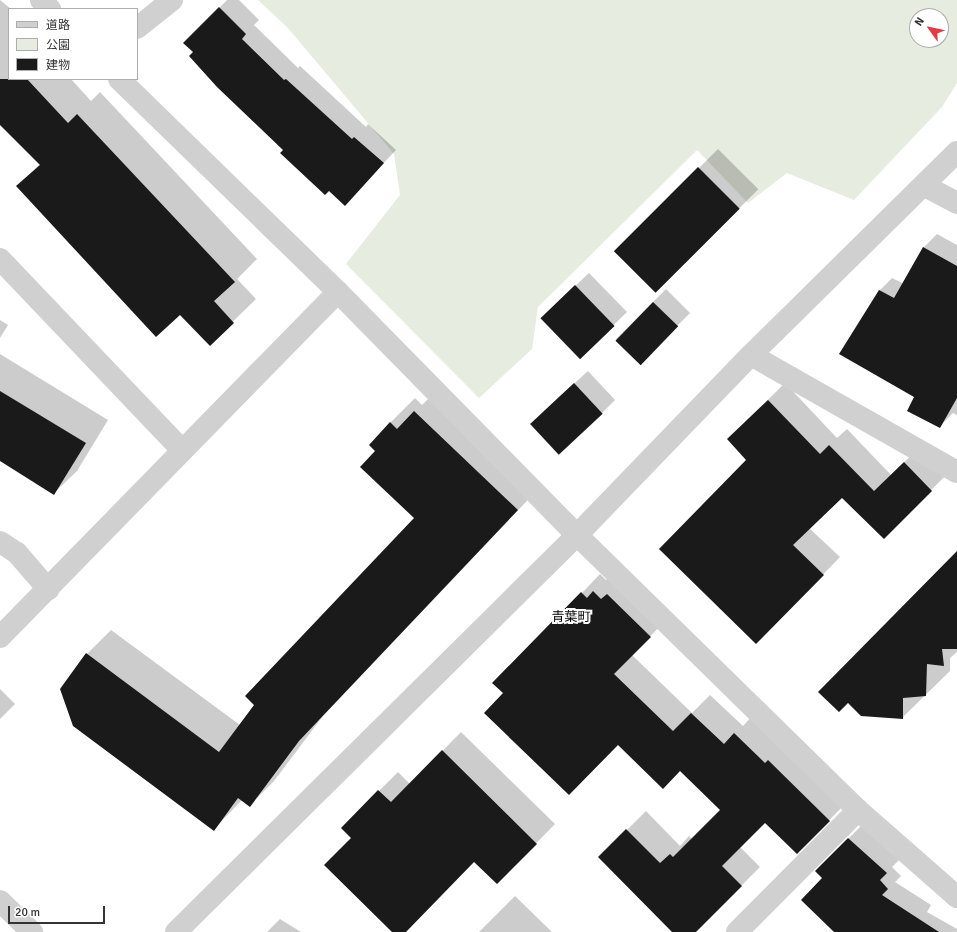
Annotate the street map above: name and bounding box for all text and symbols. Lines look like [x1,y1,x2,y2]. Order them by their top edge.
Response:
legend [8,8,138,80]
north arrow [909,8,949,48]
text: N [912,15,927,28]
text: 道路 [46,18,70,33]
text: 公園 [46,38,70,53]
text: 建物 [46,58,70,73]
district label: 青葉町 [552,609,590,625]
scale bar [10,898,107,924]
text: 20 m [15,905,40,920]

